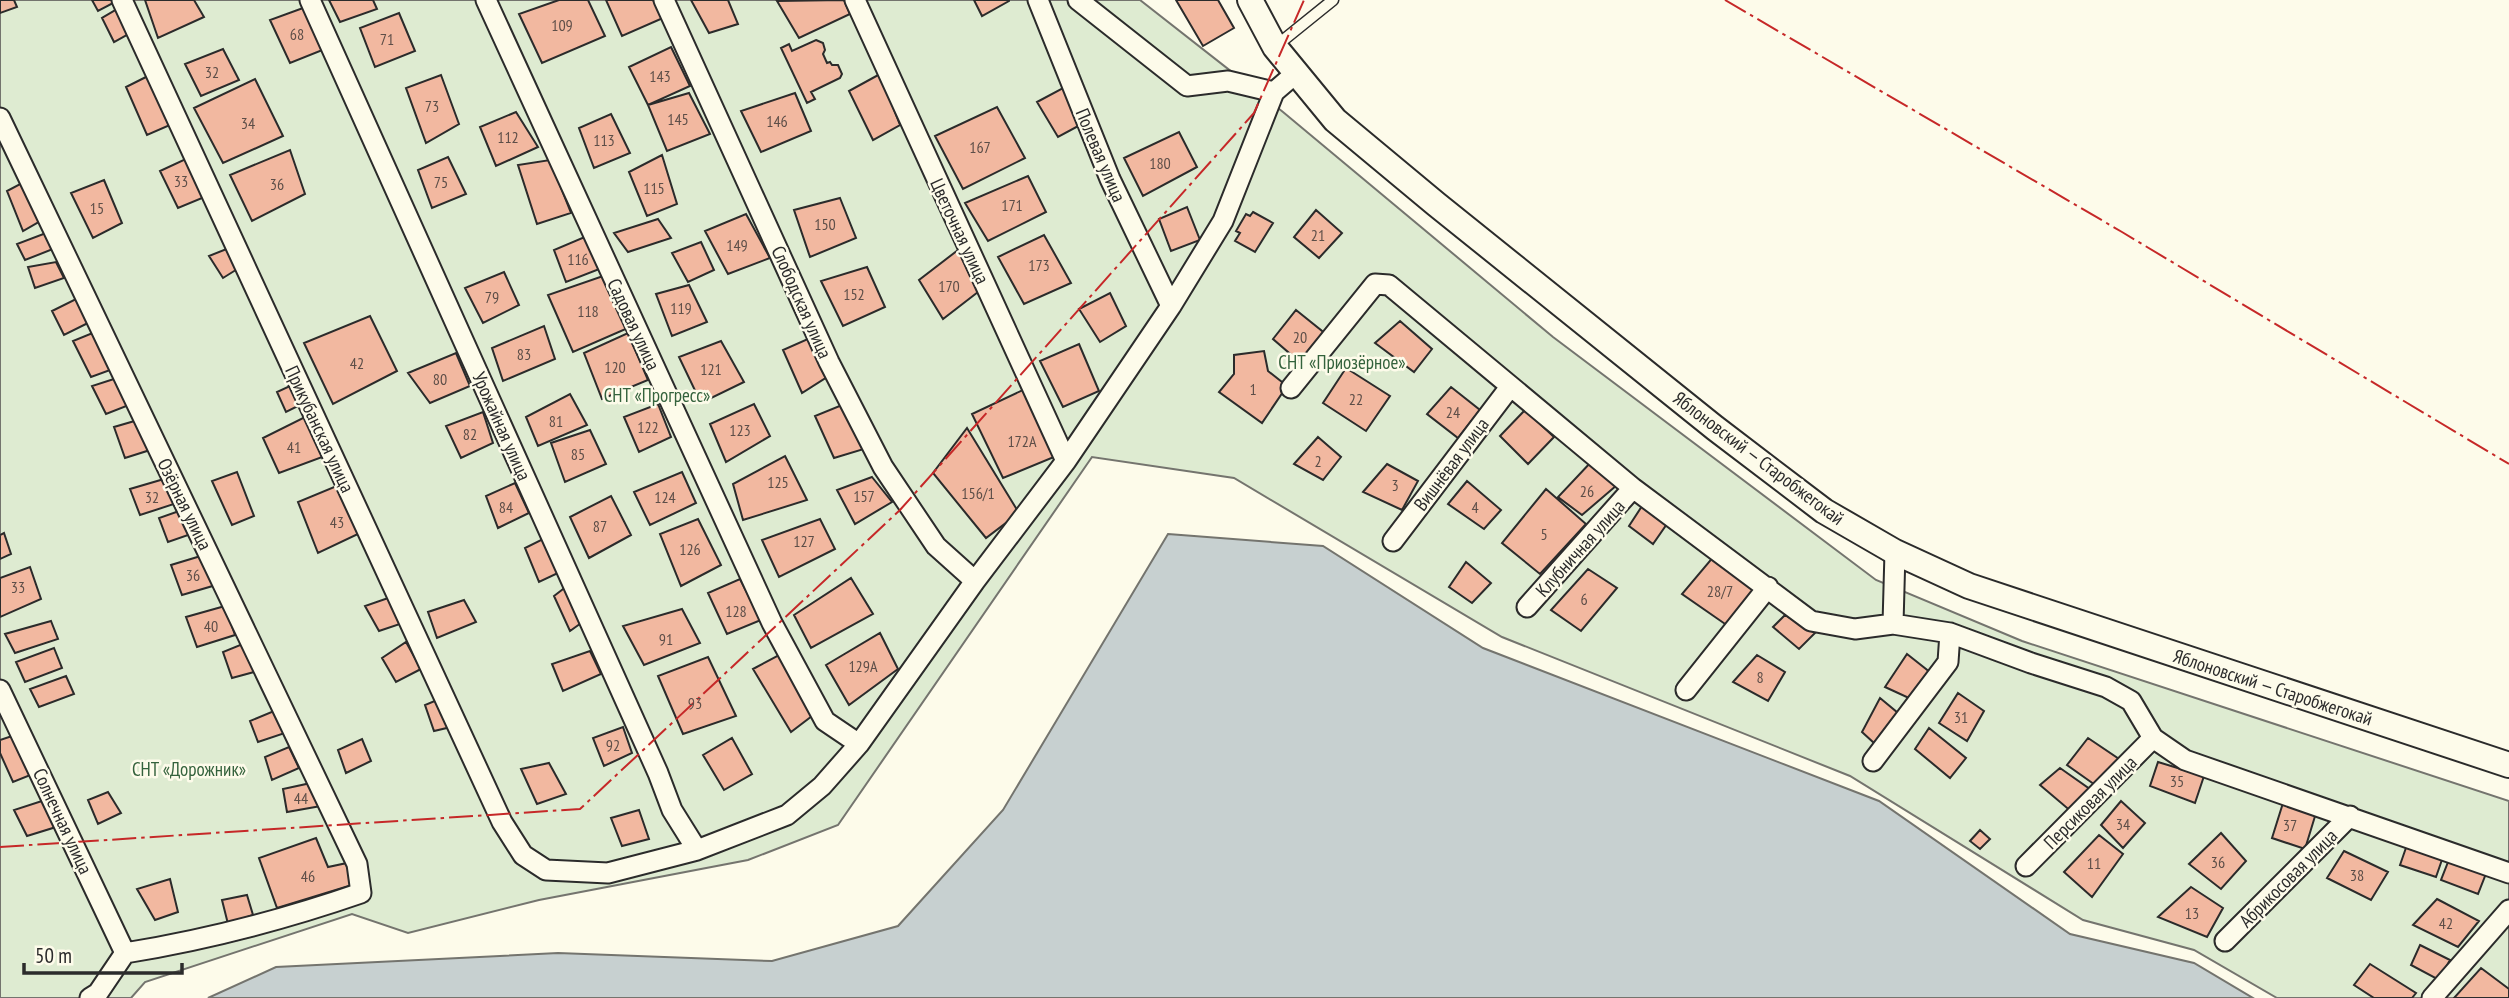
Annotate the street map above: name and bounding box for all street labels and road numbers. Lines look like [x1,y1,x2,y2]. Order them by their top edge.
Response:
street label: Полевая улица [1071,105,1131,205]
street label: Цветочная улица [925,174,995,288]
street label: Слободская улица [766,242,838,362]
street label: Садовая улица [602,274,666,374]
street label: Прикубанская улица [280,362,360,496]
street label: Урожайная улица [467,368,537,484]
street label: Яблоновский — Старобжегокай [1669,386,1849,530]
street label: Вишнёвая улица [1408,413,1494,515]
street label: Озёрная улица [152,454,218,554]
street label: Клубничная улица [1530,494,1630,602]
street label: Яблоновский — Старобжегокай [2170,643,2376,731]
street label: Персиковая улица [2038,750,2142,854]
street label: Солнечная улица [28,764,98,878]
street label: Абрикосовая улица [2234,824,2342,932]

